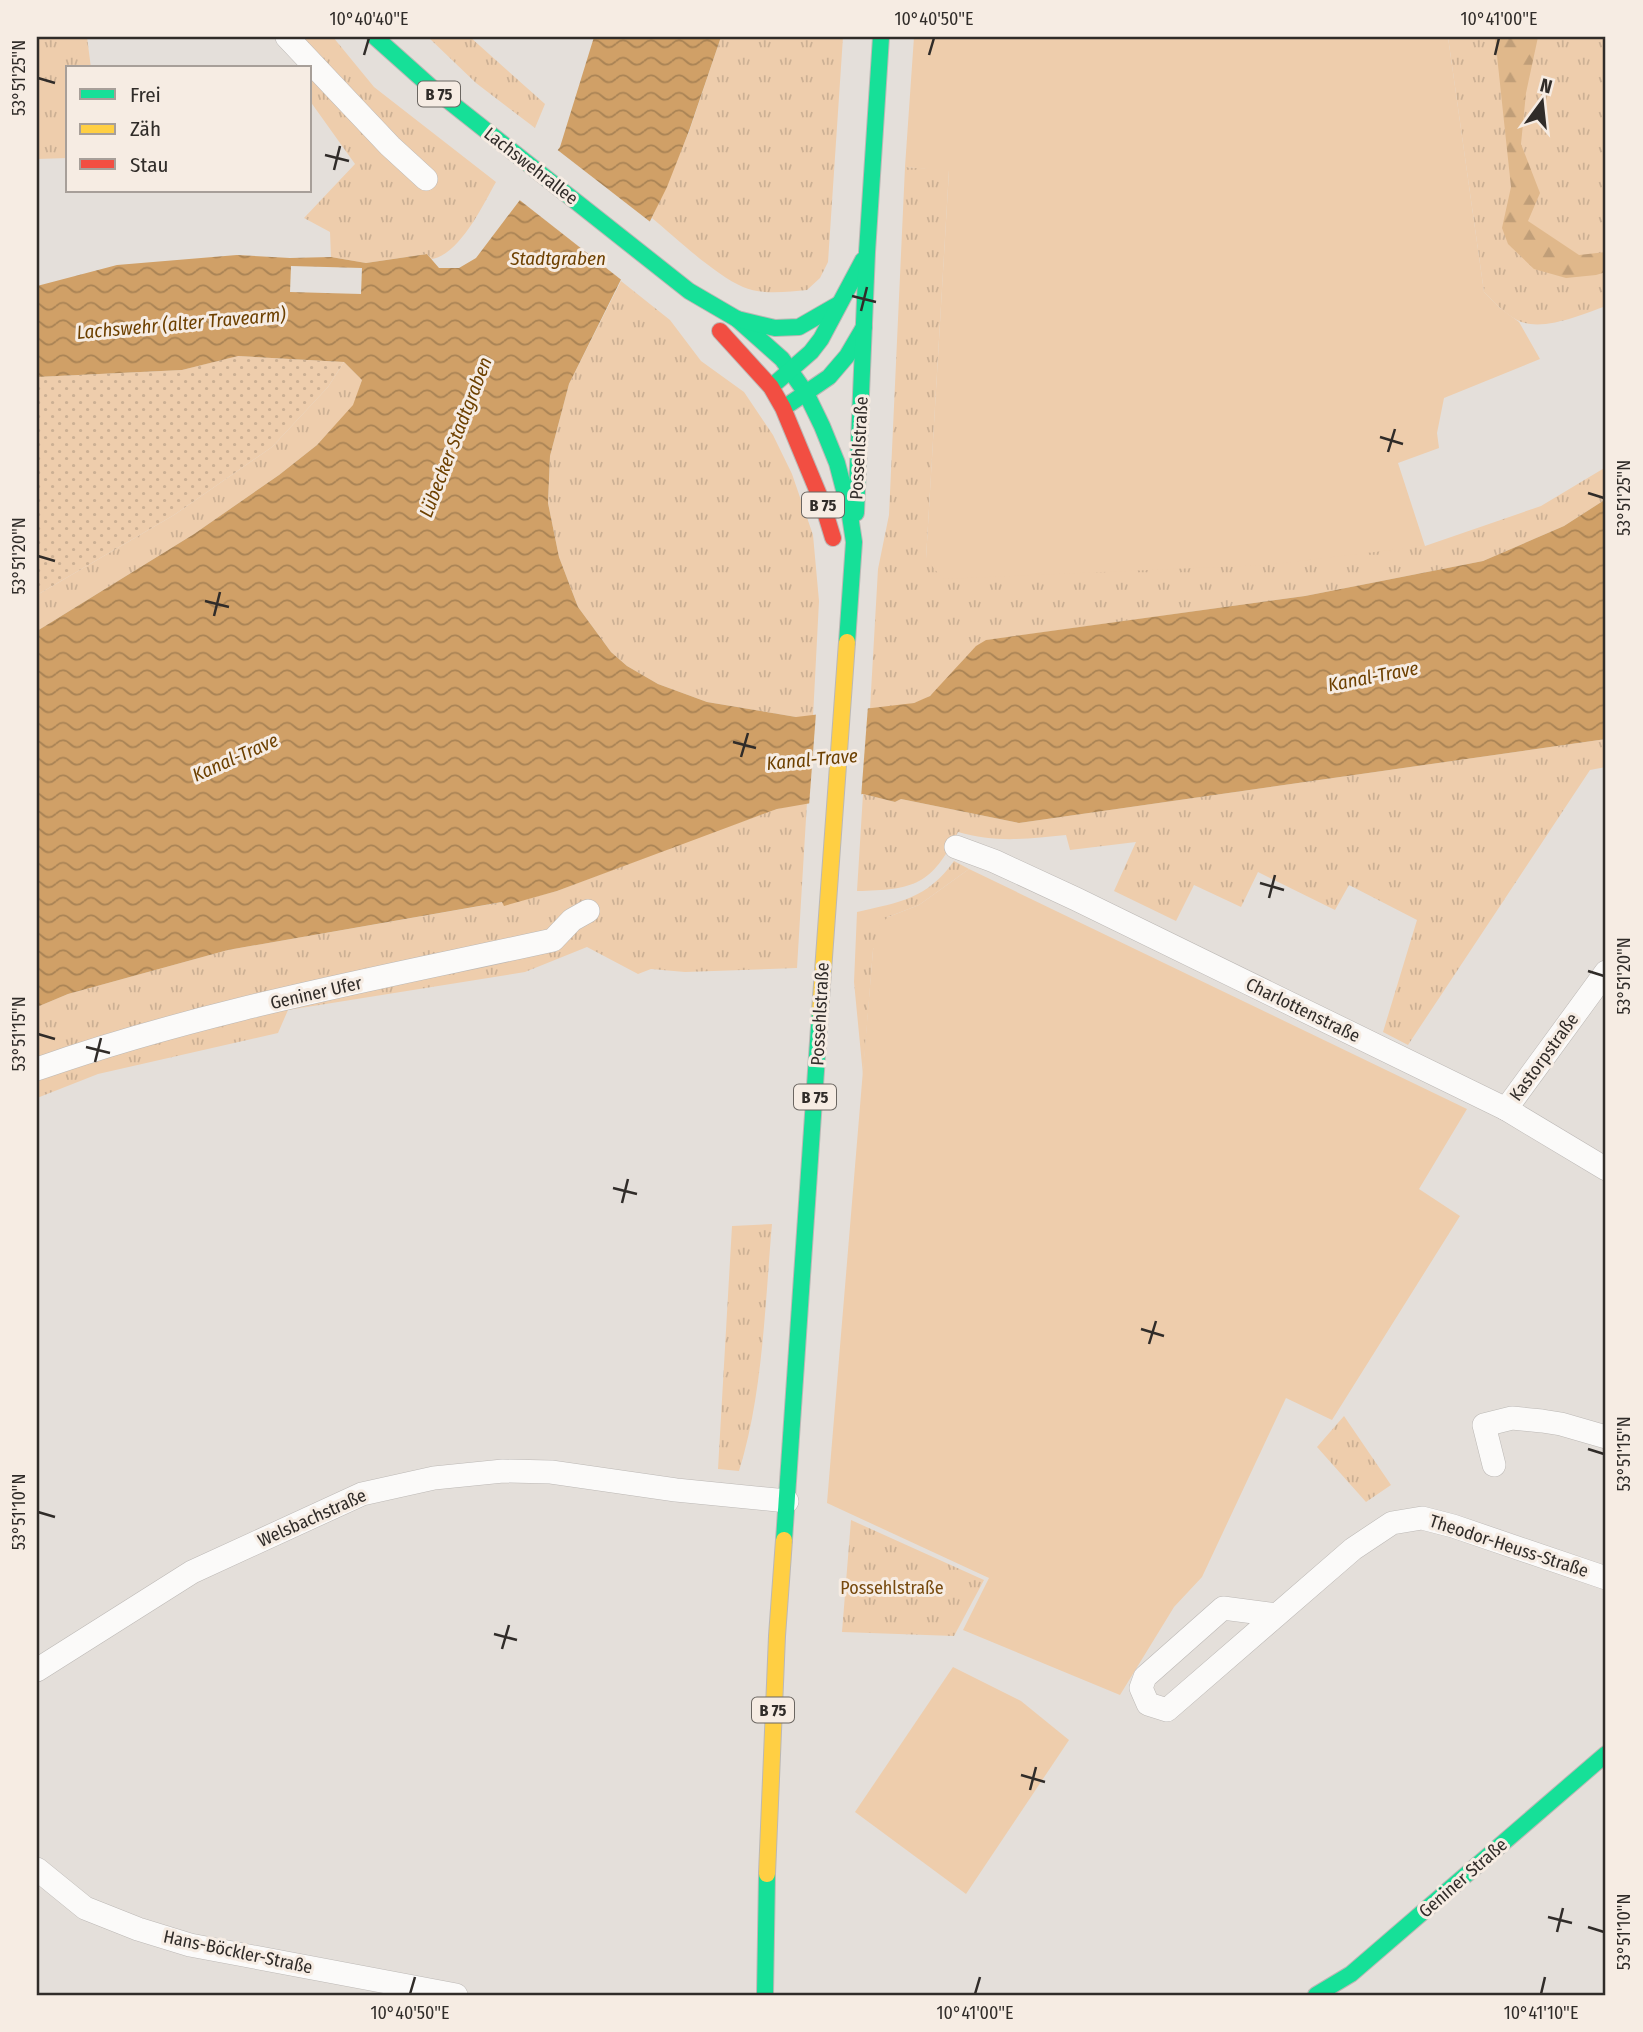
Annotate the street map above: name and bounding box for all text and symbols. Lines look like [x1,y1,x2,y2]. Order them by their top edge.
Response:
text: 10°40'40"E [330,8,408,30]
text: 10°40'50"E [894,8,974,30]
text: 10°41'00"E [1461,8,1537,30]
text: 53°51'25"N [8,40,30,116]
legend [66,66,312,192]
north arrow [1506,66,1576,136]
text: N [1538,73,1555,99]
text: Frei [130,82,161,108]
road number: B 75 [418,82,460,106]
text: Zäh [130,116,161,142]
street label: Lachswehrallee [480,122,582,210]
text: Stau [130,152,168,178]
water label: Stadtgraben [509,247,606,270]
water label: Lachswehr (alter Travearm) [76,303,287,344]
water label: Lübecker Stadtgraben [414,354,497,521]
street label: Possehlstraße [845,396,873,500]
text: 53°51'25"N [1613,460,1635,536]
road number: B 75 [802,492,844,518]
text: 53°51'20"N [8,517,30,595]
water label: Kanal-Trave [1326,656,1420,697]
water label: Kanal-Trave [189,728,282,787]
water label: Kanal-Trave [765,744,859,775]
text: 53°51'20"N [1613,937,1635,1015]
street label: Possehlstraße [806,962,834,1066]
street label: Geniner Ufer [268,972,365,1014]
street label: Charlottenstraße [1242,973,1364,1047]
text: 53°51'15"N [8,996,30,1072]
street label: Kastorpstraße [1505,1009,1583,1105]
road number: B 75 [794,1084,836,1110]
text: 53°51'15"N [1613,1416,1635,1492]
text: 53°51'10"N [8,1474,30,1550]
street label: Welsbachstraße [254,1484,370,1552]
street label: Theodor-Heuss-Straße [1427,1510,1591,1582]
park label: Possehlstraße [840,1577,944,1599]
road number: B 75 [752,1698,794,1722]
street label: Geniner Straße [1414,1834,1512,1922]
text: 53°51'10"N [1613,1894,1635,1970]
street label: Hans-Böckler-Straße [161,1925,315,1979]
text: 10°40'50"E [370,2002,450,2024]
text: 10°41'00"E [937,2002,1013,2024]
text: 10°41'10"E [1504,2002,1578,2024]

